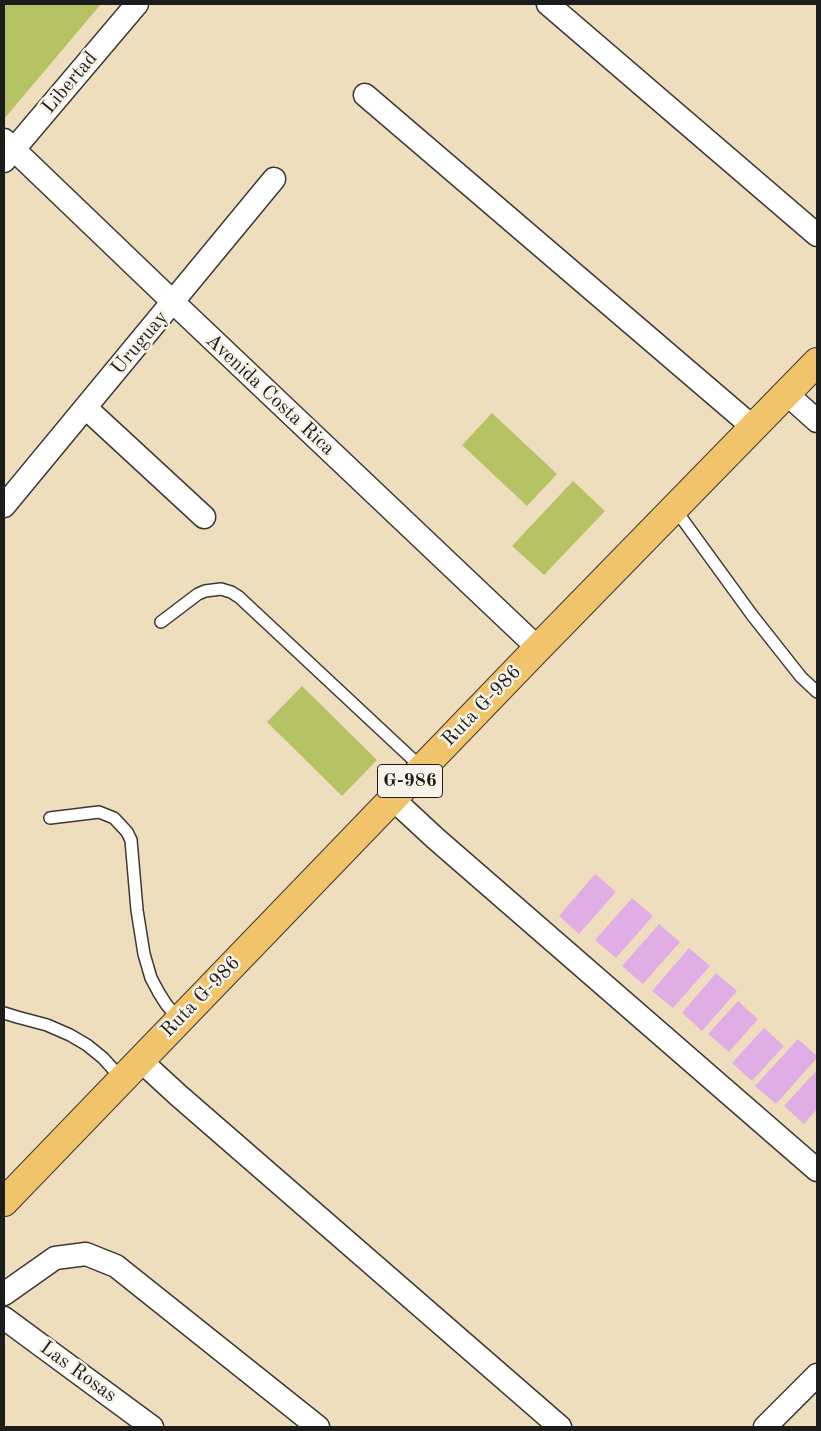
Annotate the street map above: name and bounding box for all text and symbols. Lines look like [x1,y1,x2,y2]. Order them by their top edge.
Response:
street label: Libertad [37,47,103,119]
street label: Uruguay [106,306,174,380]
street label: Avenida Costa Rica [200,329,340,461]
street label: Ruta G-986 [437,660,527,752]
road number: G-986 [378,764,442,798]
street label: Ruta G-986 [156,951,246,1043]
street label: Las Rosas [35,1336,121,1408]

